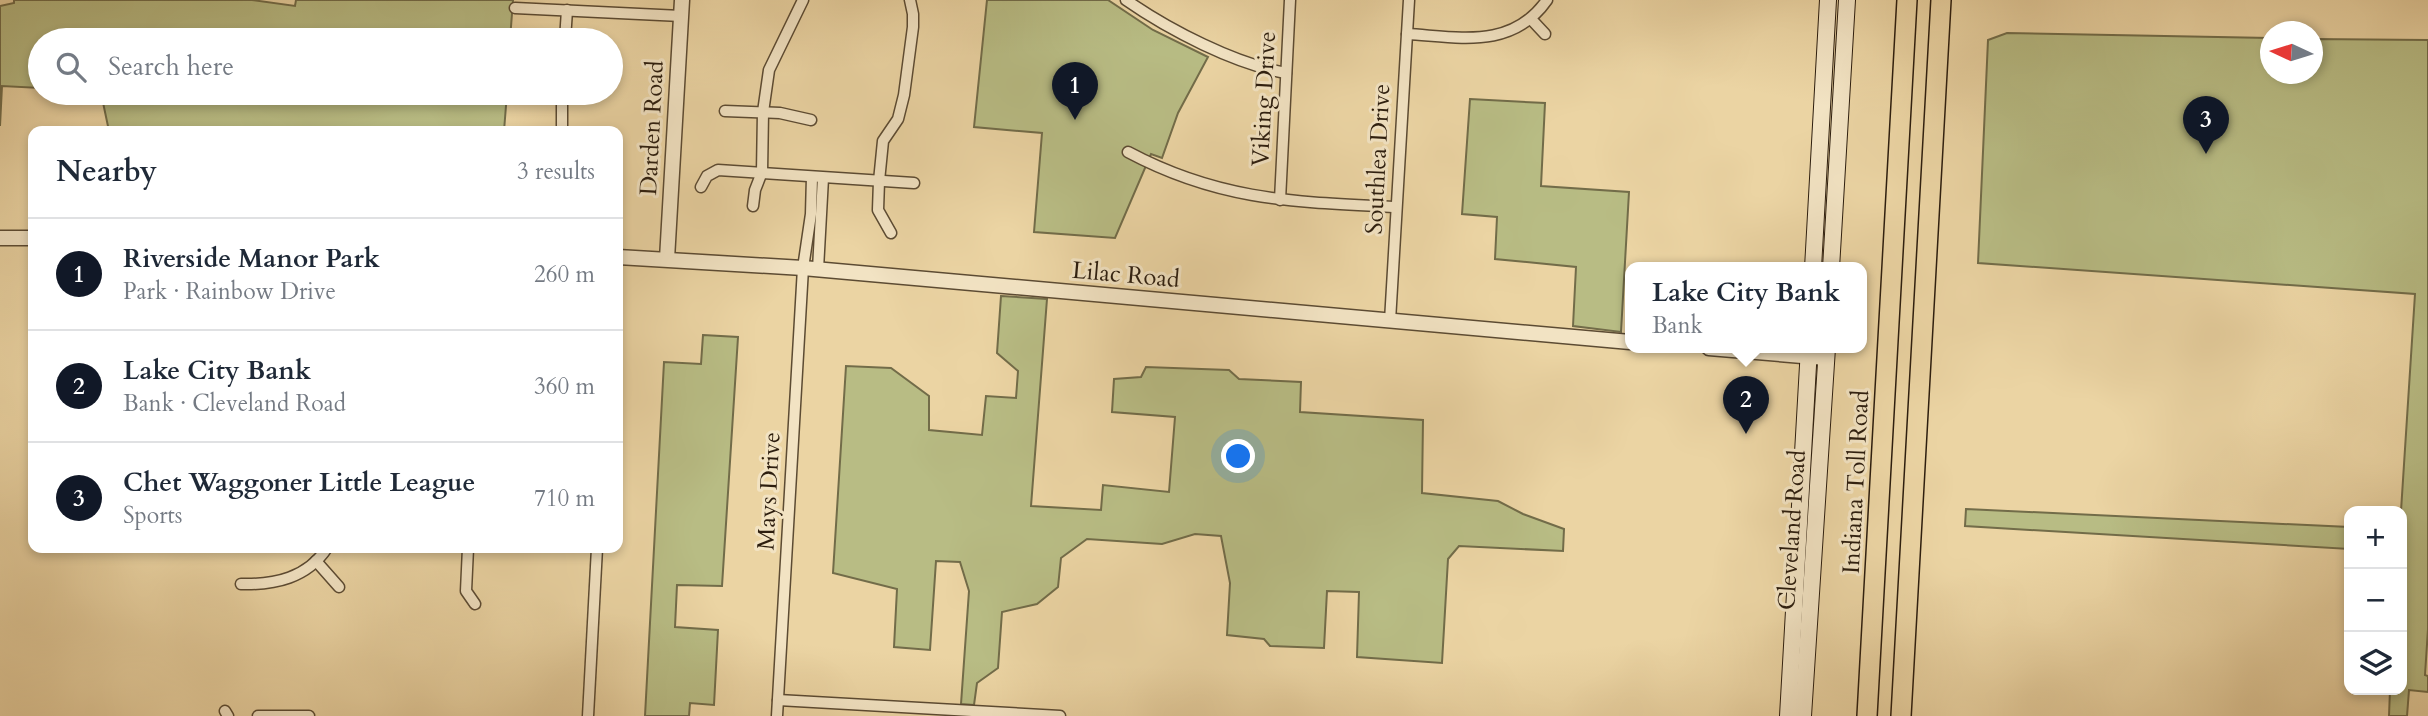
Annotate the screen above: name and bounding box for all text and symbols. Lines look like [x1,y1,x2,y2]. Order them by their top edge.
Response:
north arrow [2260,21,2323,84]
search box [28,28,623,105]
street label: Viking Drive [1244,30,1284,168]
icon: search [52,48,90,86]
text: Search here [108,49,234,84]
street label: Darden Road [632,59,672,196]
pin: 1 [1052,62,1098,120]
street label: Southlea Drive [1358,83,1398,235]
pin: 3 [2183,96,2229,154]
text: Nearby [56,151,157,192]
text: 3 results [517,156,595,187]
text: Riverside Manor Park [123,241,380,276]
street label: Lilac Road [1071,254,1181,296]
text: 1 [73,259,85,290]
text: 260 m [534,259,595,290]
popup [1625,262,1867,353]
text: Lake City Bank [1652,275,1840,310]
text: Park · Rainbow Drive [123,276,336,307]
text: Bank [1652,310,1703,341]
text: Lake City Bank [123,353,311,388]
text: 2 [73,371,85,402]
text: 360 m [534,371,595,402]
pin: 2 [1723,376,1769,434]
text: Bank · Cleveland Road [123,388,346,419]
street label: Indiana Toll Road [1835,389,1877,575]
street label: Mays Drive [749,431,789,551]
your location [1221,439,1255,473]
street label: Cleveland Road [1770,449,1814,611]
text: Chet Waggoner Little League [123,465,475,500]
text: 3 [73,483,85,514]
text: 710 m [534,483,595,514]
text: Sports [123,500,183,531]
map controls [2344,506,2407,695]
button: + [2344,506,2407,569]
button: − [2344,569,2407,632]
button: layers [2344,632,2407,695]

